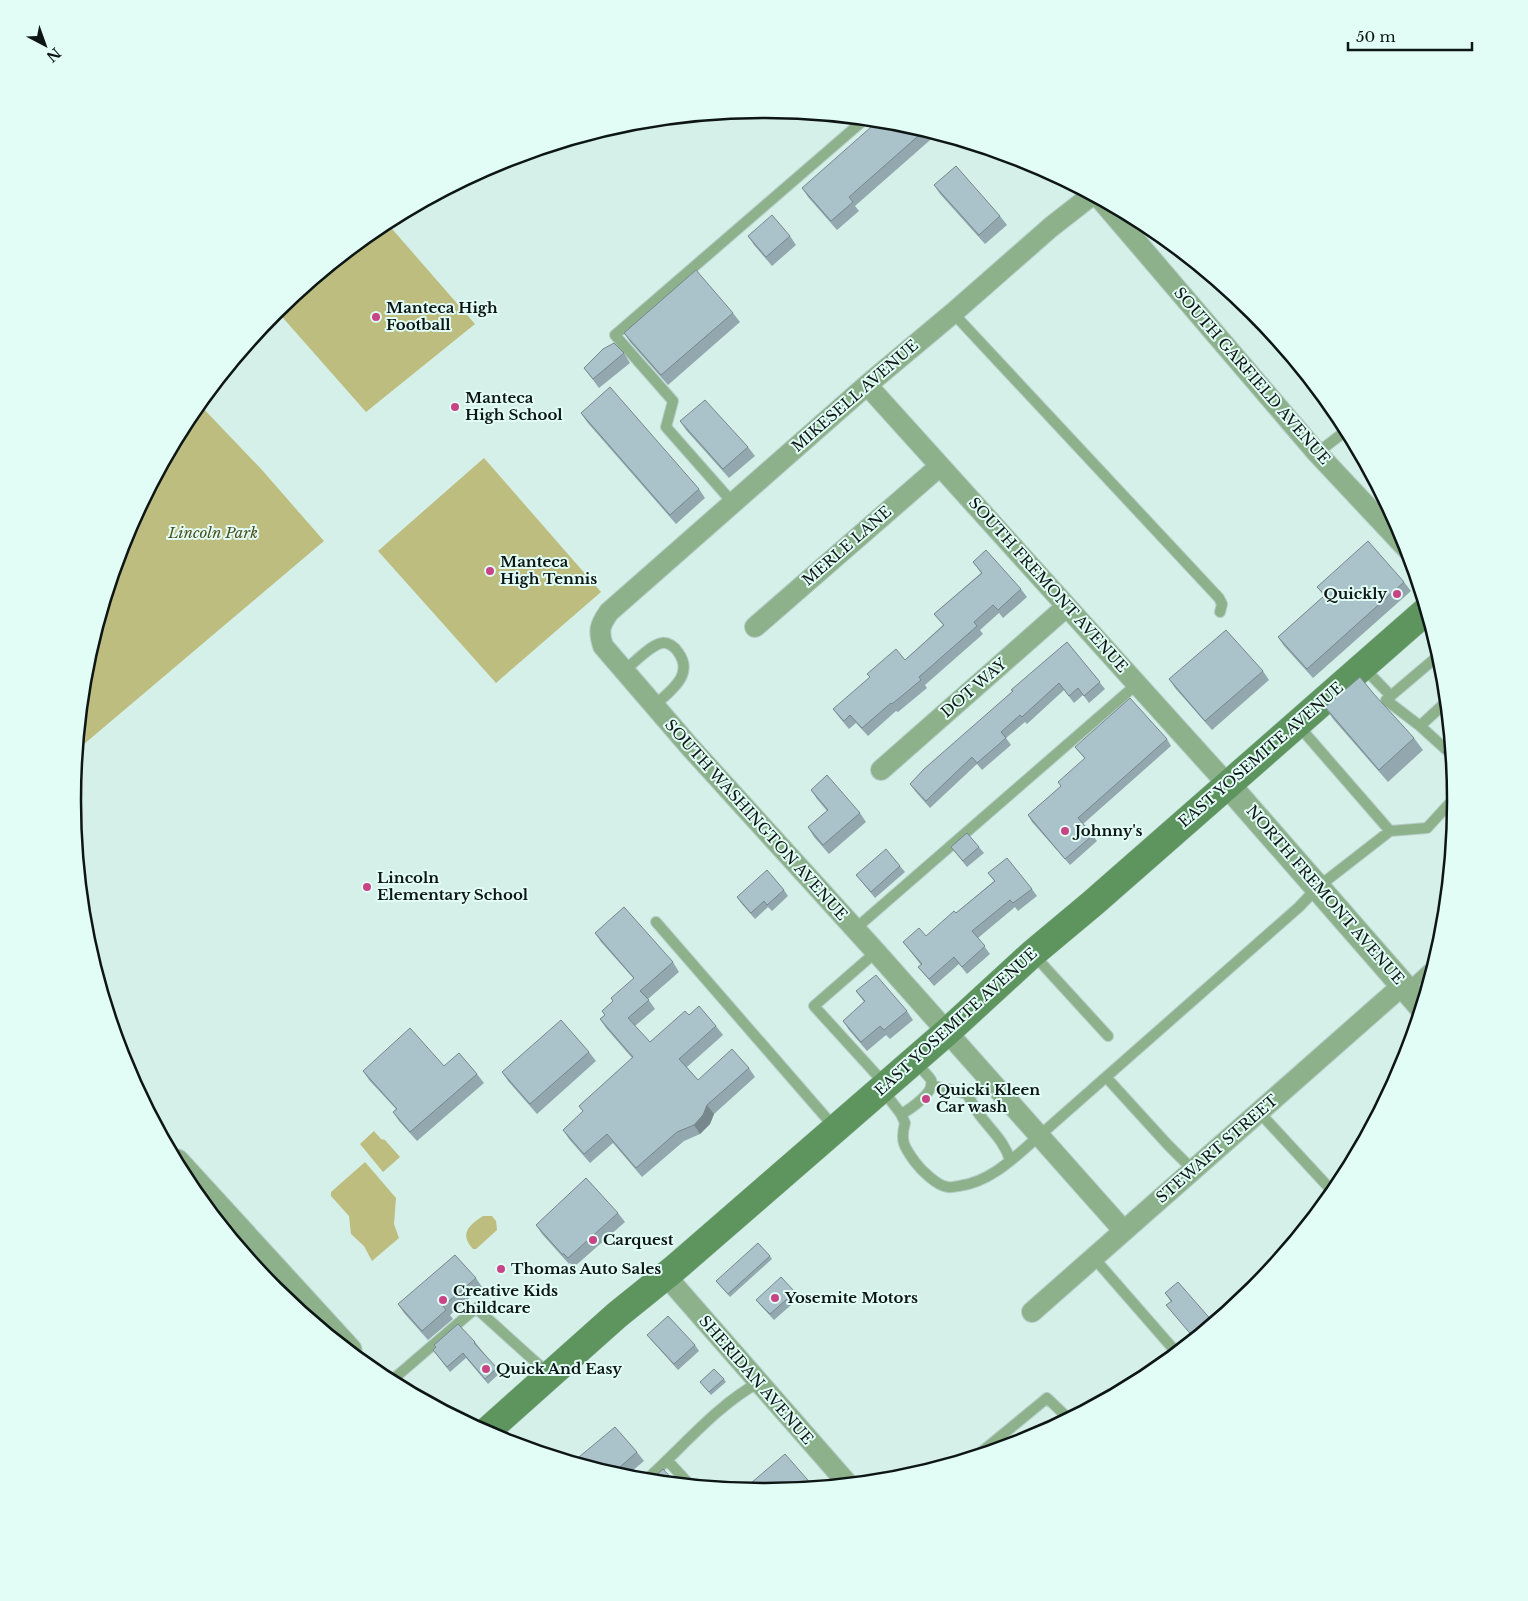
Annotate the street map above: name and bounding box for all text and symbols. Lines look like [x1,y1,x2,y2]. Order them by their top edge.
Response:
north arrow [20,20,70,70]
scale bar [1348,20,1472,52]
text: 50 m [1356,27,1396,46]
text: N [43,44,64,66]
street label: SOUTH GARFIELD AVENUE [1170,283,1335,468]
place label: Manteca High Football [386,298,498,334]
marker: Manteca High Football [370,311,382,323]
street label: MIKESELL AVENUE [788,336,922,456]
place label: Manteca High School [465,388,563,424]
marker: Manteca High School [449,401,461,413]
street label: SOUTH FREMONT AVENUE [965,493,1132,676]
street label: MERLE LANE [798,502,895,590]
park label: Lincoln Park [167,523,258,542]
place label: Manteca High Tennis [500,552,597,588]
marker: Manteca High Tennis [484,565,496,577]
place label: Quickly [1323,584,1387,603]
marker: Quickly [1391,588,1403,600]
street label: DOT WAY [937,653,1011,721]
street label: EAST YOSEMITE AVENUE [1174,678,1347,831]
street label: SOUTH WASHINGTON AVENUE [661,715,852,924]
street label: NORTH FREMONT AVENUE [1242,801,1408,988]
place label: Johnny's [1072,821,1143,840]
marker: Johnny's [1059,825,1071,837]
place label: Lincoln Elementary School [377,868,529,904]
marker: Lincoln Elementary School [361,881,373,893]
street label: EAST YOSEMITE AVENUE [870,944,1041,1100]
place label: Quicki Kleen Car wash [936,1080,1040,1116]
street label: STEWART STREET [1152,1091,1282,1207]
marker: Quicki Kleen Car wash [920,1093,932,1105]
place label: Carquest [603,1230,674,1249]
marker: Carquest [587,1234,599,1246]
place label: Thomas Auto Sales [511,1259,661,1278]
marker: Thomas Auto Sales [495,1263,507,1275]
place label: Creative Kids Childcare [453,1281,558,1317]
place label: Yosemite Motors [784,1288,918,1307]
marker: Yosemite Motors [769,1292,781,1304]
marker: Creative Kids Childcare [437,1294,449,1306]
street label: SHERIDAN AVENUE [695,1311,818,1448]
place label: Quick And Easy [496,1359,622,1378]
marker: Quick And Easy [480,1363,492,1375]

